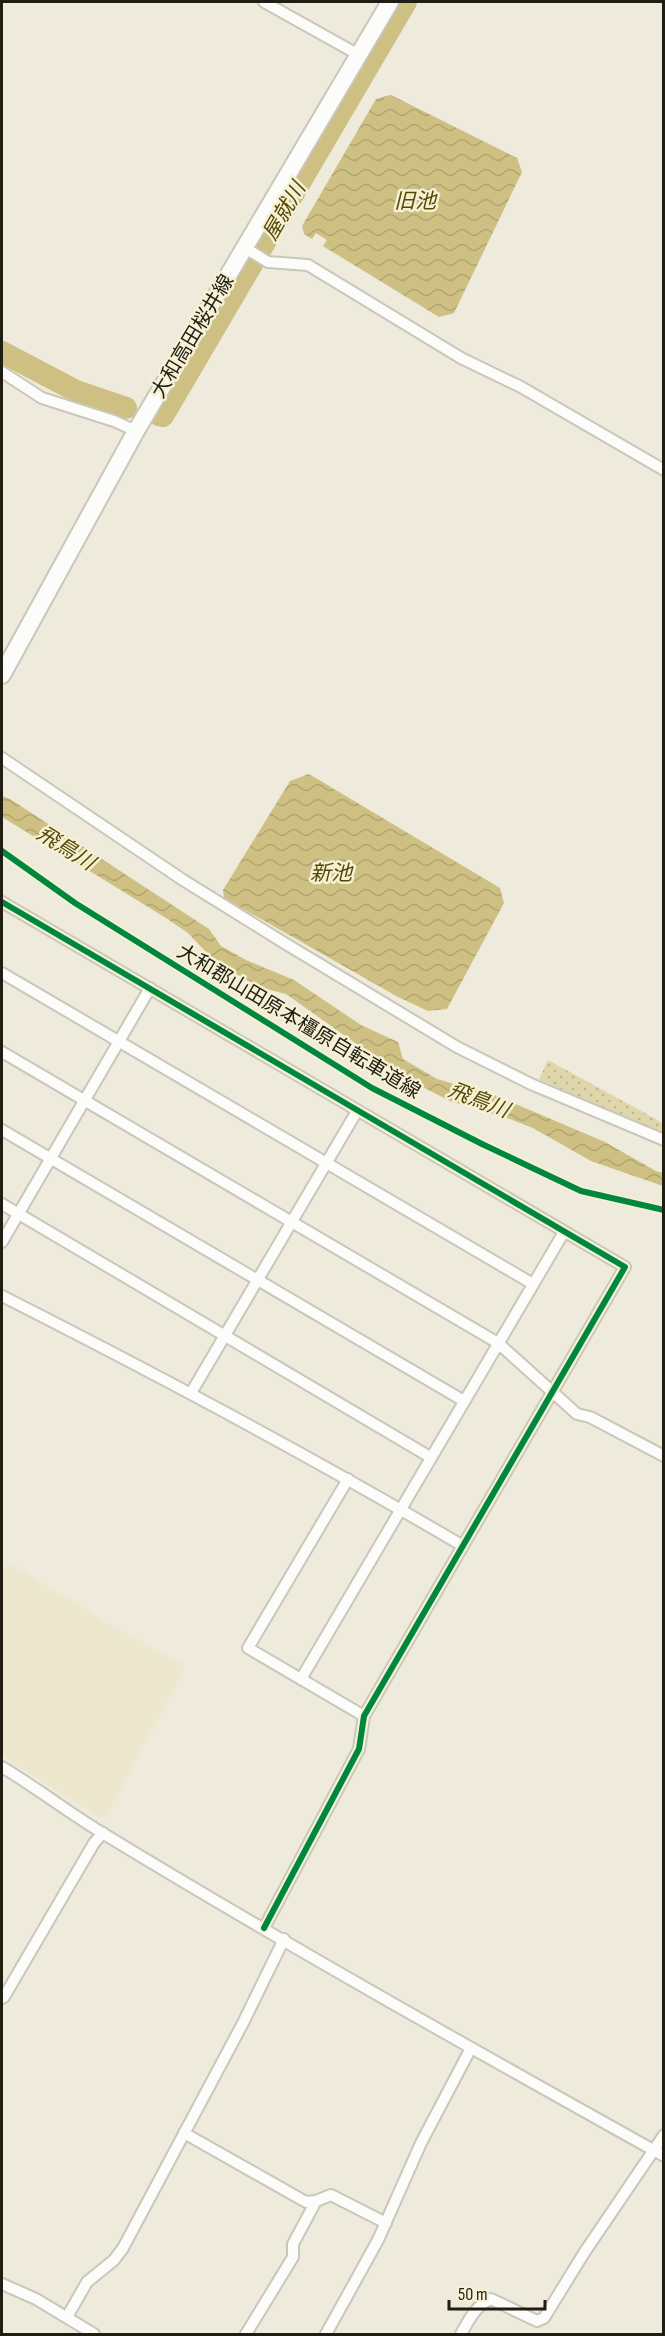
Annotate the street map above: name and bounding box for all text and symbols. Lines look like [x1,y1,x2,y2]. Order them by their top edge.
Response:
water label: 屋就川 [258,176,312,245]
water label: 旧池 [394,189,438,214]
street label: 大和高田桜井線 [147,270,239,403]
water label: 飛鳥川 [32,821,101,877]
water label: 新池 [310,861,354,886]
street label: 大和郡山田原本橿原自転車道線 [172,939,425,1104]
water label: 飛鳥川 [445,1078,515,1124]
scale bar [449,2273,545,2311]
text: 50 m [458,2284,488,2305]

